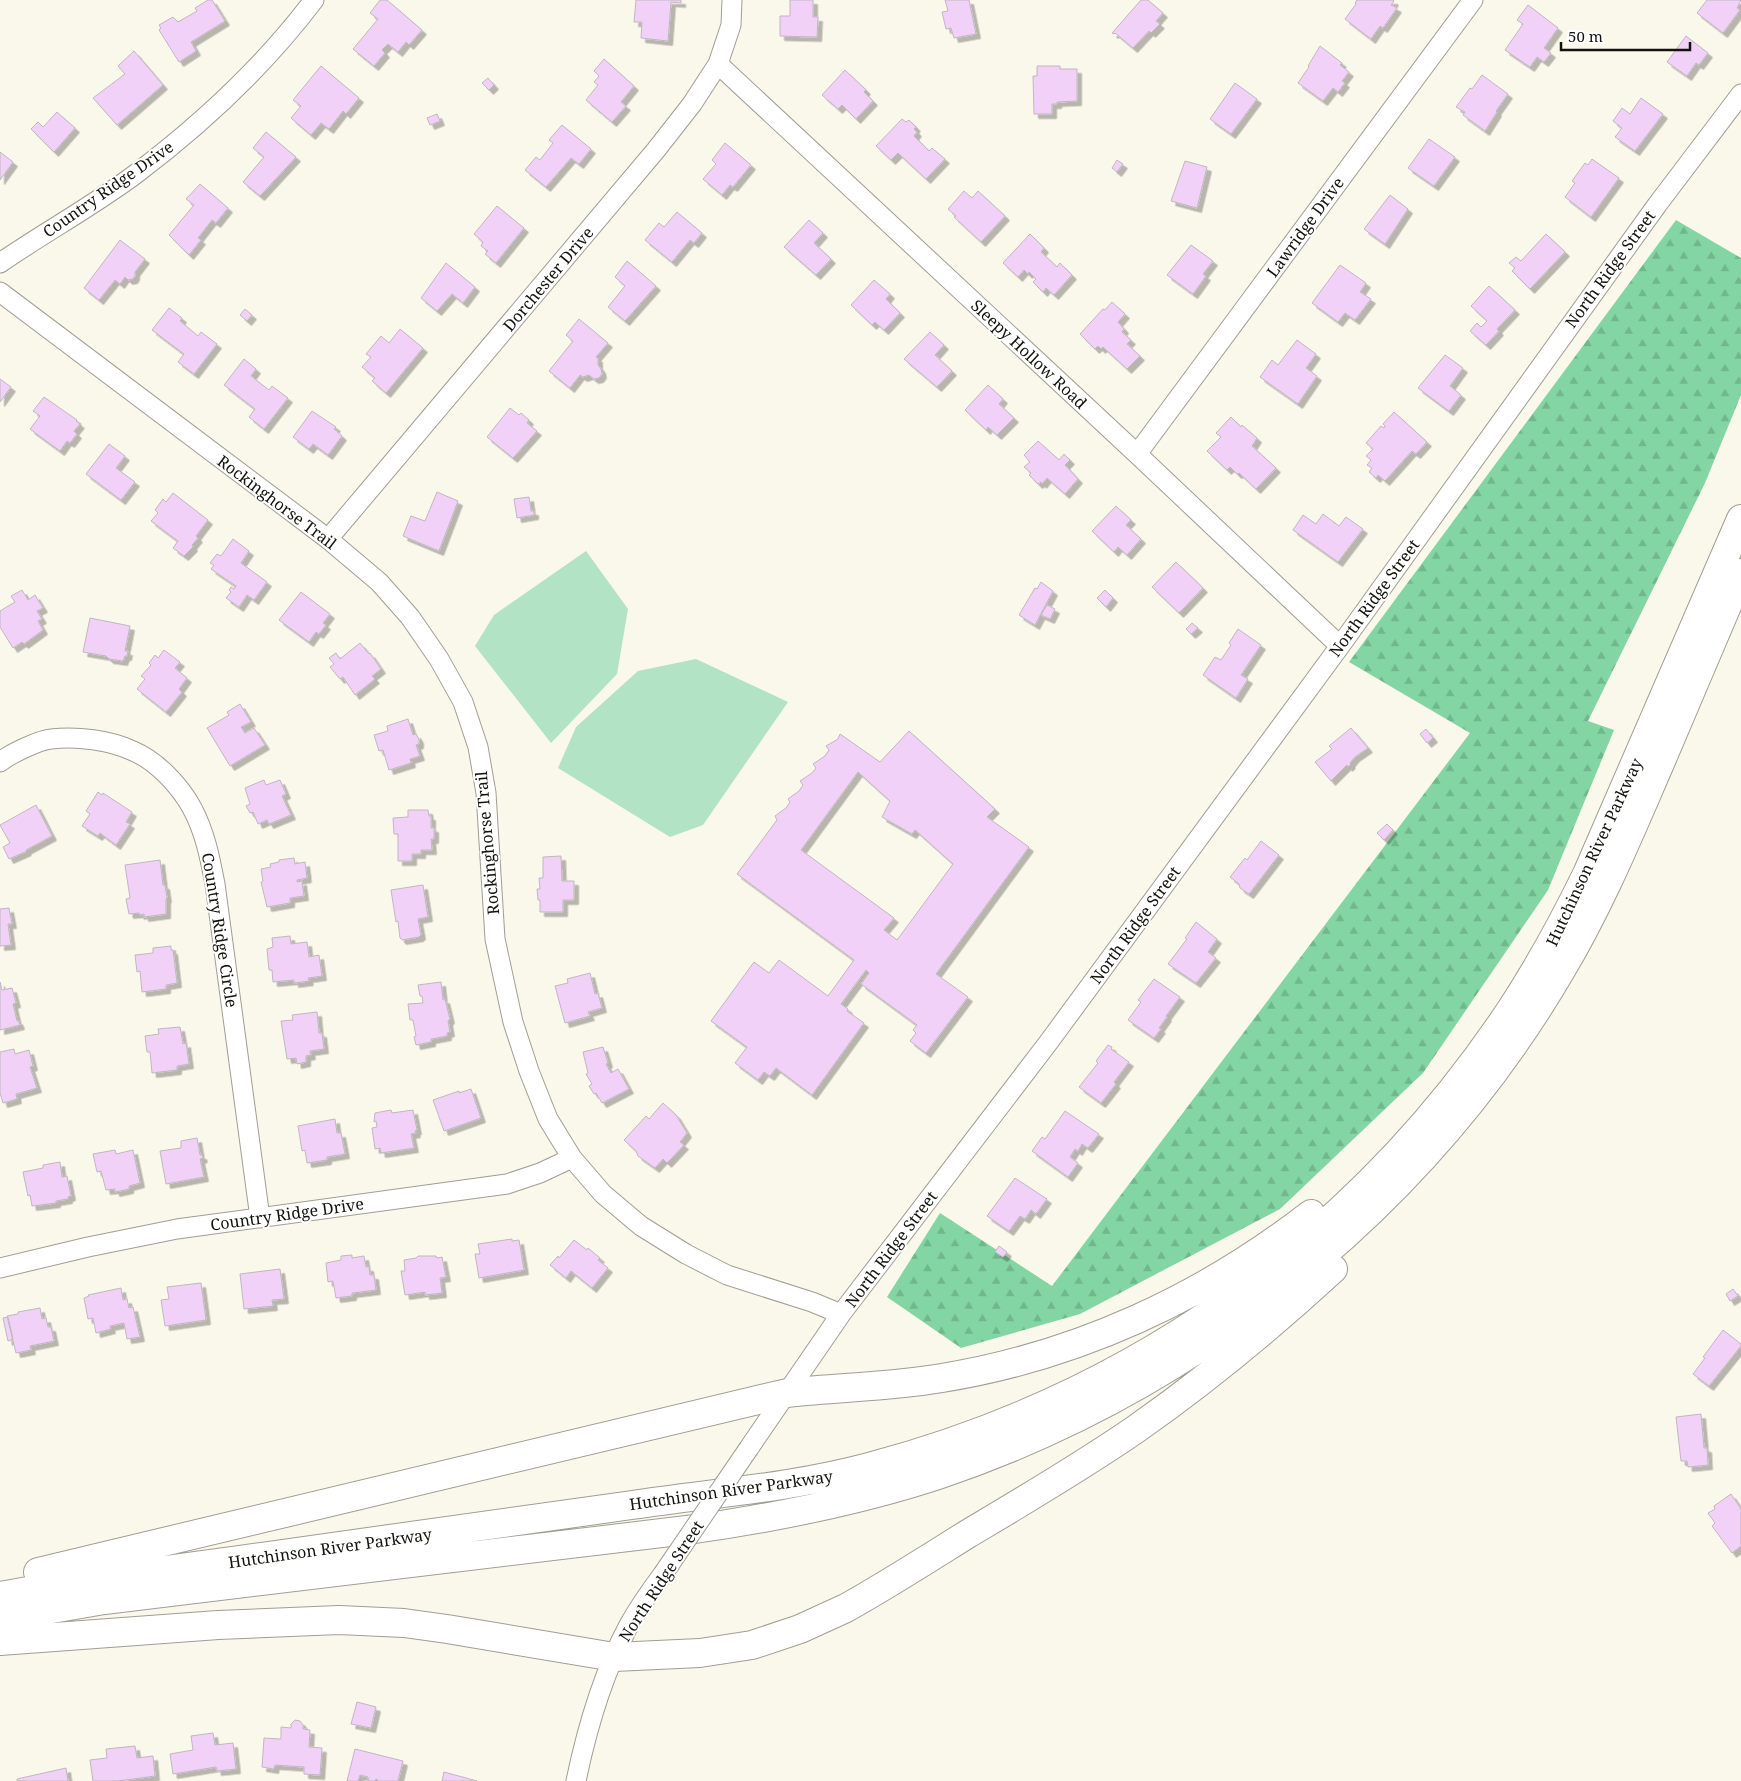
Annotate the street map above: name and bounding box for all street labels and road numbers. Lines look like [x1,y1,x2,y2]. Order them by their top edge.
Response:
street label: Country Ridge Drive [38,136,178,242]
street label: Lawridge Drive [1261,173,1349,281]
street label: North Ridge Street [1560,205,1660,332]
street label: Dorchester Drive [498,222,598,336]
street label: Sleepy Hollow Road [966,294,1092,414]
street label: Rockinghorse Trail [213,450,341,554]
street label: North Ridge Street [1324,534,1424,661]
street label: Hutchinson River Parkway [1541,754,1648,950]
street label: Rockinghorse Trail [470,770,504,916]
street label: Country Ridge Circle [197,851,243,1009]
street label: North Ridge Street [1085,861,1185,988]
street label: North Ridge Street [840,1186,942,1312]
street label: Country Ridge Drive [209,1192,365,1236]
street label: Hutchinson River Parkway [628,1465,835,1515]
street label: North Ridge Street [614,1516,709,1646]
street label: Hutchinson River Parkway [227,1523,434,1573]

